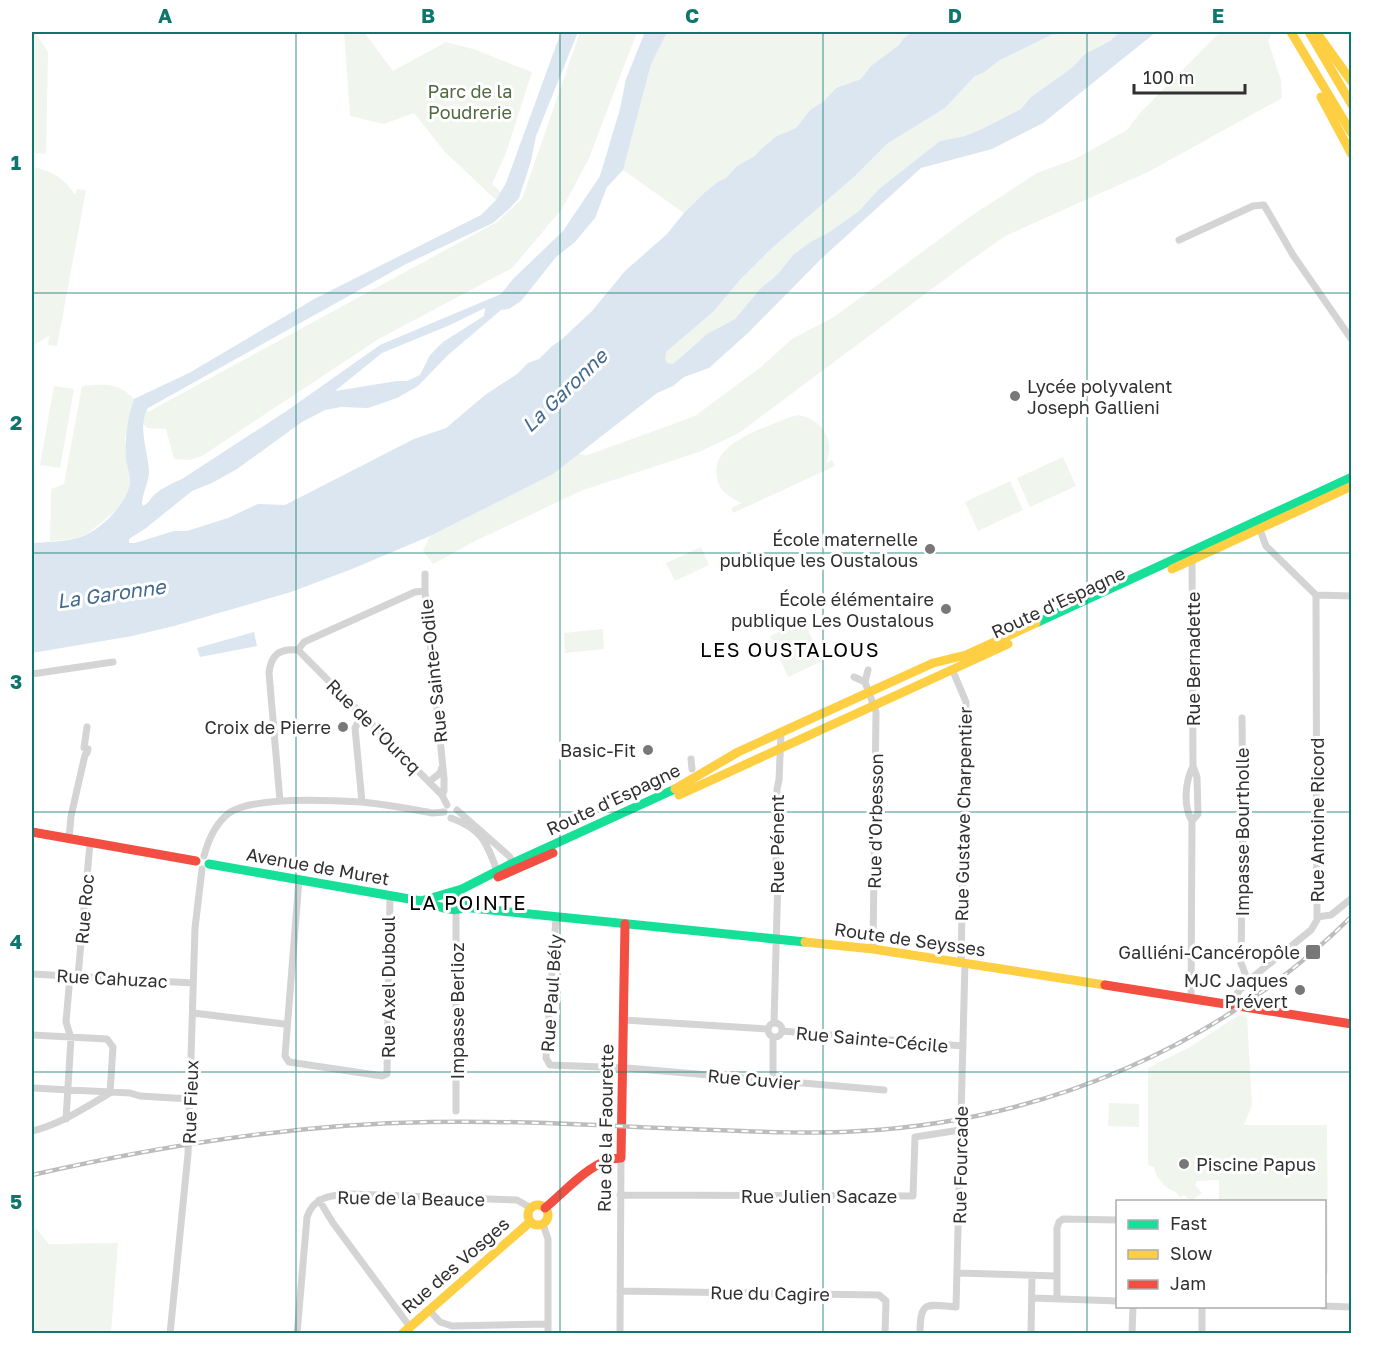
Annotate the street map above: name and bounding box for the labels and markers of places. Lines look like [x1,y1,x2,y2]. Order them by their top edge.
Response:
place label: Lycée polyvalent Joseph Gallieni [1027,375,1172,418]
marker: Lycée polyvalent Joseph Gallieni [1008,389,1022,403]
place label: École maternelle publique les Oustalous [719,528,918,571]
marker: École maternelle publique les Oustalous [923,542,937,556]
place label: École élémentaire publique Les Oustalous [731,588,934,631]
marker: École élémentaire publique Les Oustalous [939,602,953,616]
place label: Croix de Pierre [205,716,331,738]
marker: Croix de Pierre [336,720,350,734]
place label: Basic-Fit [560,739,636,761]
marker: Basic-Fit [641,743,655,757]
place label: Galliéni-Cancéropôle [1118,941,1300,963]
marker: Galliéni-Cancéropôle [1304,943,1322,961]
place label: MJC Jaques Prévert [1184,969,1288,1012]
marker: MJC Jaques Prévert [1293,983,1307,997]
place label: Piscine Papus [1196,1153,1316,1175]
marker: Piscine Papus [1177,1157,1191,1171]

